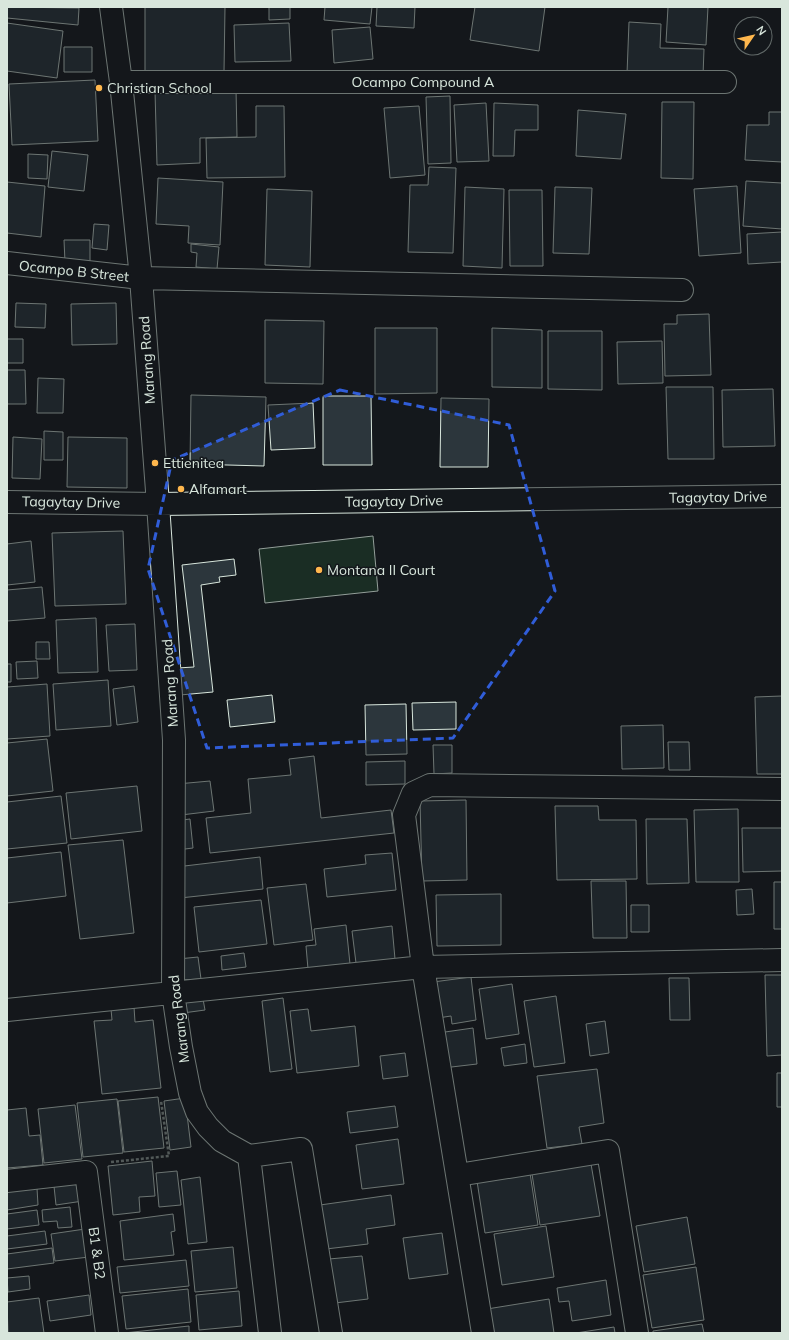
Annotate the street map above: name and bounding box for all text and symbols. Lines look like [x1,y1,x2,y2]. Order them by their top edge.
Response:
north arrow [733,16,773,56]
text: N [753,23,769,38]
street label: Ocampo Compound A [352,73,495,91]
place label: Christian School [107,79,212,97]
marker: Christian School [94,83,104,93]
street label: Ocampo B Street [18,256,130,286]
street label: Marang Road [135,315,159,405]
place label: Ettienitea [163,454,224,472]
marker: Ettienitea [150,458,160,468]
place label: Alfamart [189,480,247,498]
marker: Alfamart [176,484,186,494]
street label: Tagaytay Drive [669,487,767,507]
street label: Tagaytay Drive [345,491,443,511]
street label: Tagaytay Drive [22,492,120,512]
place label: Montana II Court [327,561,435,579]
marker: Montana II Court [314,565,324,575]
street label: Marang Road [158,638,182,728]
street label: Marang Road [165,974,193,1064]
street label: B1 & B2 [84,1226,110,1280]

